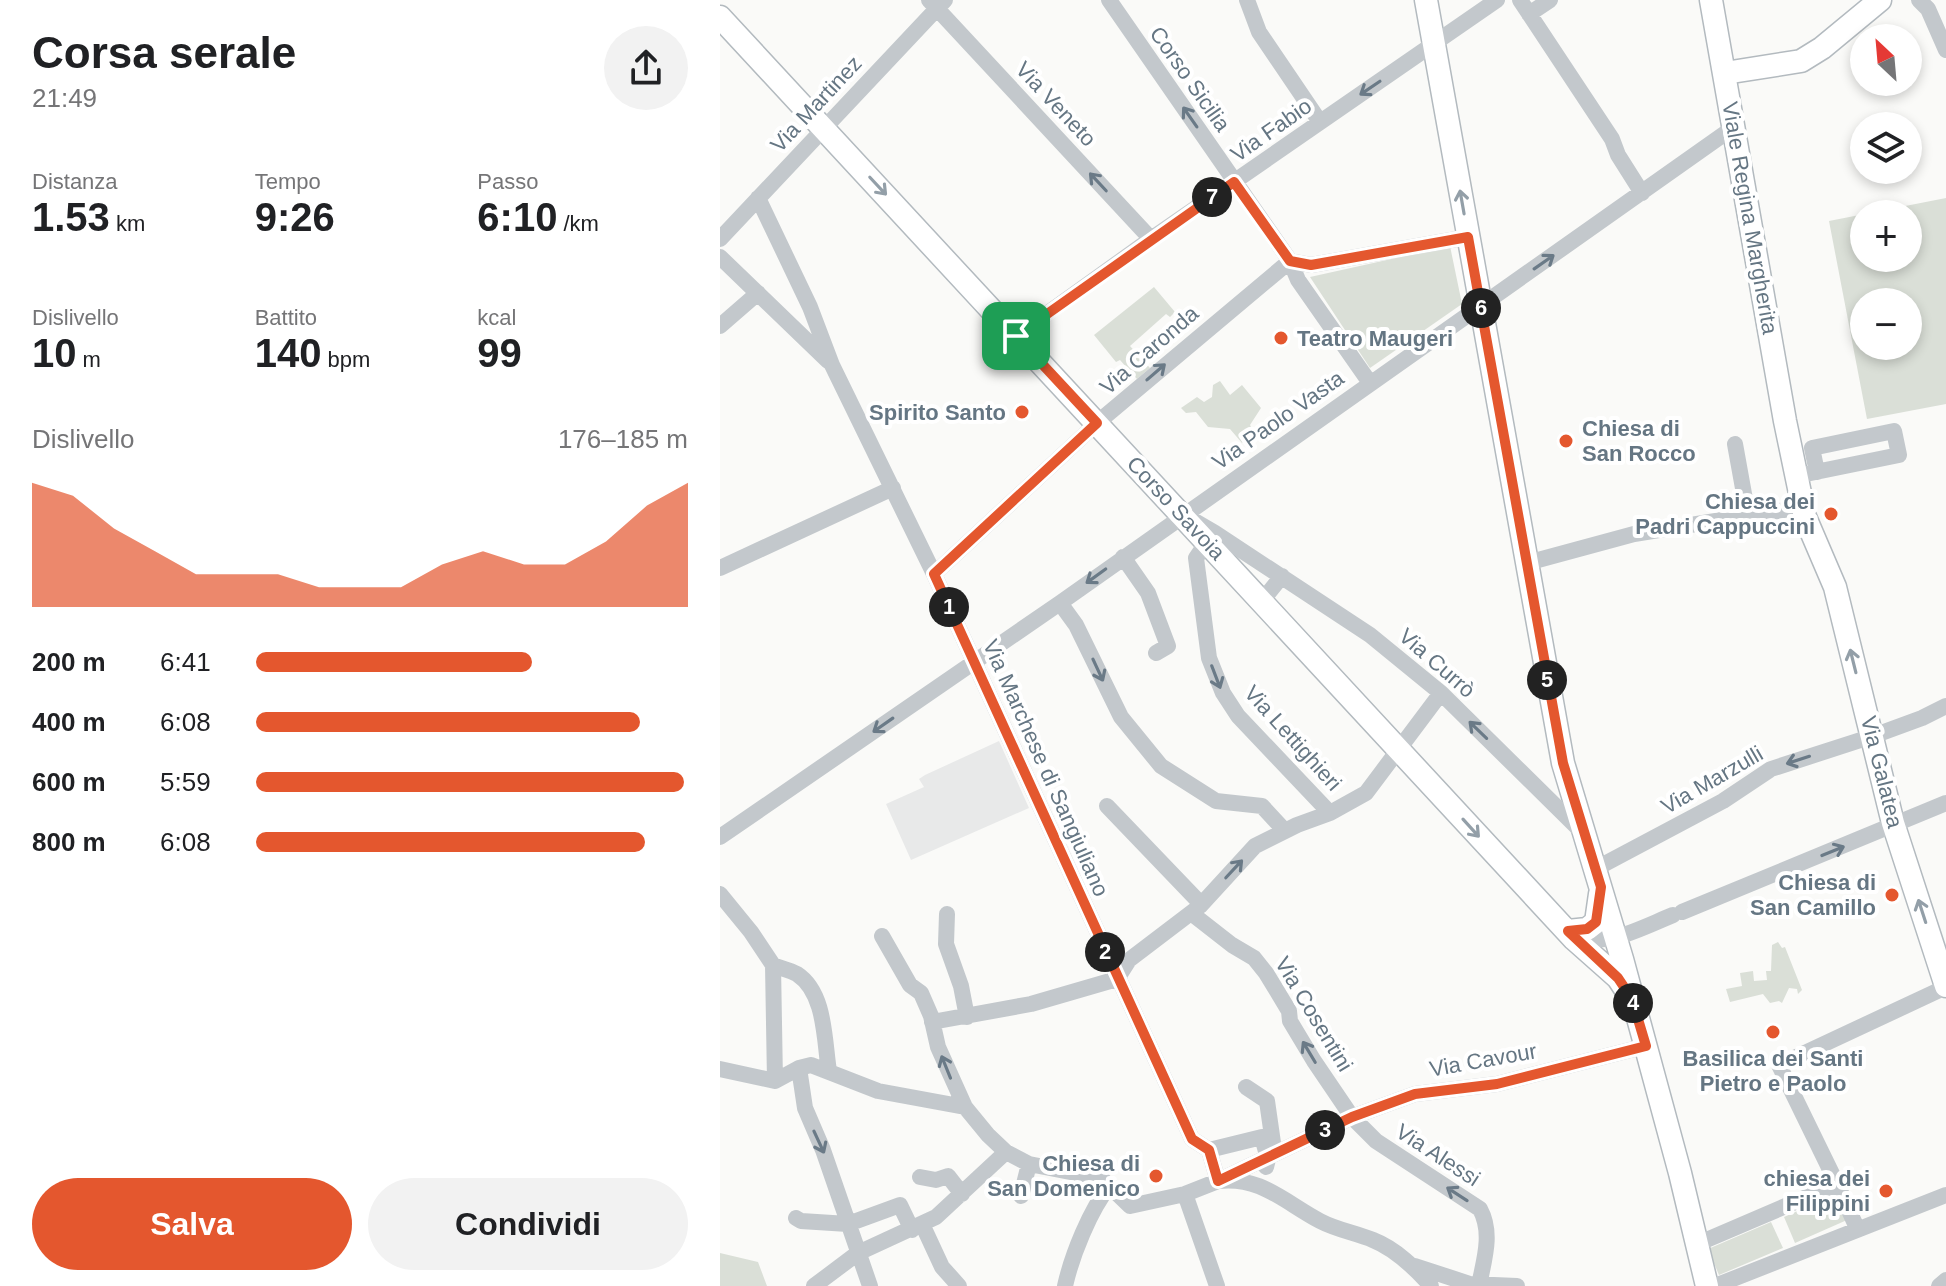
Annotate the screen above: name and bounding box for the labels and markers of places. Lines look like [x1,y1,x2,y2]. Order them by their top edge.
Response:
pin: 7 [1192,177,1232,217]
pin: 6 [1461,288,1501,328]
pin [982,302,1050,370]
place label: Teatro Maugeri [1297,326,1453,351]
marker: Teatro Maugeri [1272,329,1290,347]
place label: Spirito Santo [869,400,1006,425]
marker: Spirito Santo [1013,403,1031,421]
place label: Chiesa di San Rocco [1582,416,1696,466]
marker: Chiesa di San Rocco [1557,432,1575,450]
place label: Chiesa dei Padri Cappuccini [1635,489,1815,539]
marker: Chiesa dei Padri Cappuccini [1822,505,1840,523]
pin: 1 [929,587,969,627]
pin: 5 [1527,660,1567,700]
place label: Chiesa di San Camillo [1750,870,1876,920]
marker: Chiesa di San Camillo [1883,886,1901,904]
pin: 2 [1085,932,1125,972]
pin: 4 [1613,983,1653,1023]
marker: Basilica dei Santi Pietro e Paolo [1764,1023,1782,1041]
place label: Basilica dei Santi Pietro e Paolo [1683,1046,1863,1096]
pin: 3 [1305,1110,1345,1150]
place label: Chiesa di San Domenico [987,1151,1140,1201]
place label: chiesa dei Filippini [1764,1166,1870,1216]
marker: Chiesa di San Domenico [1147,1167,1165,1185]
marker: chiesa dei Filippini [1877,1182,1895,1200]

